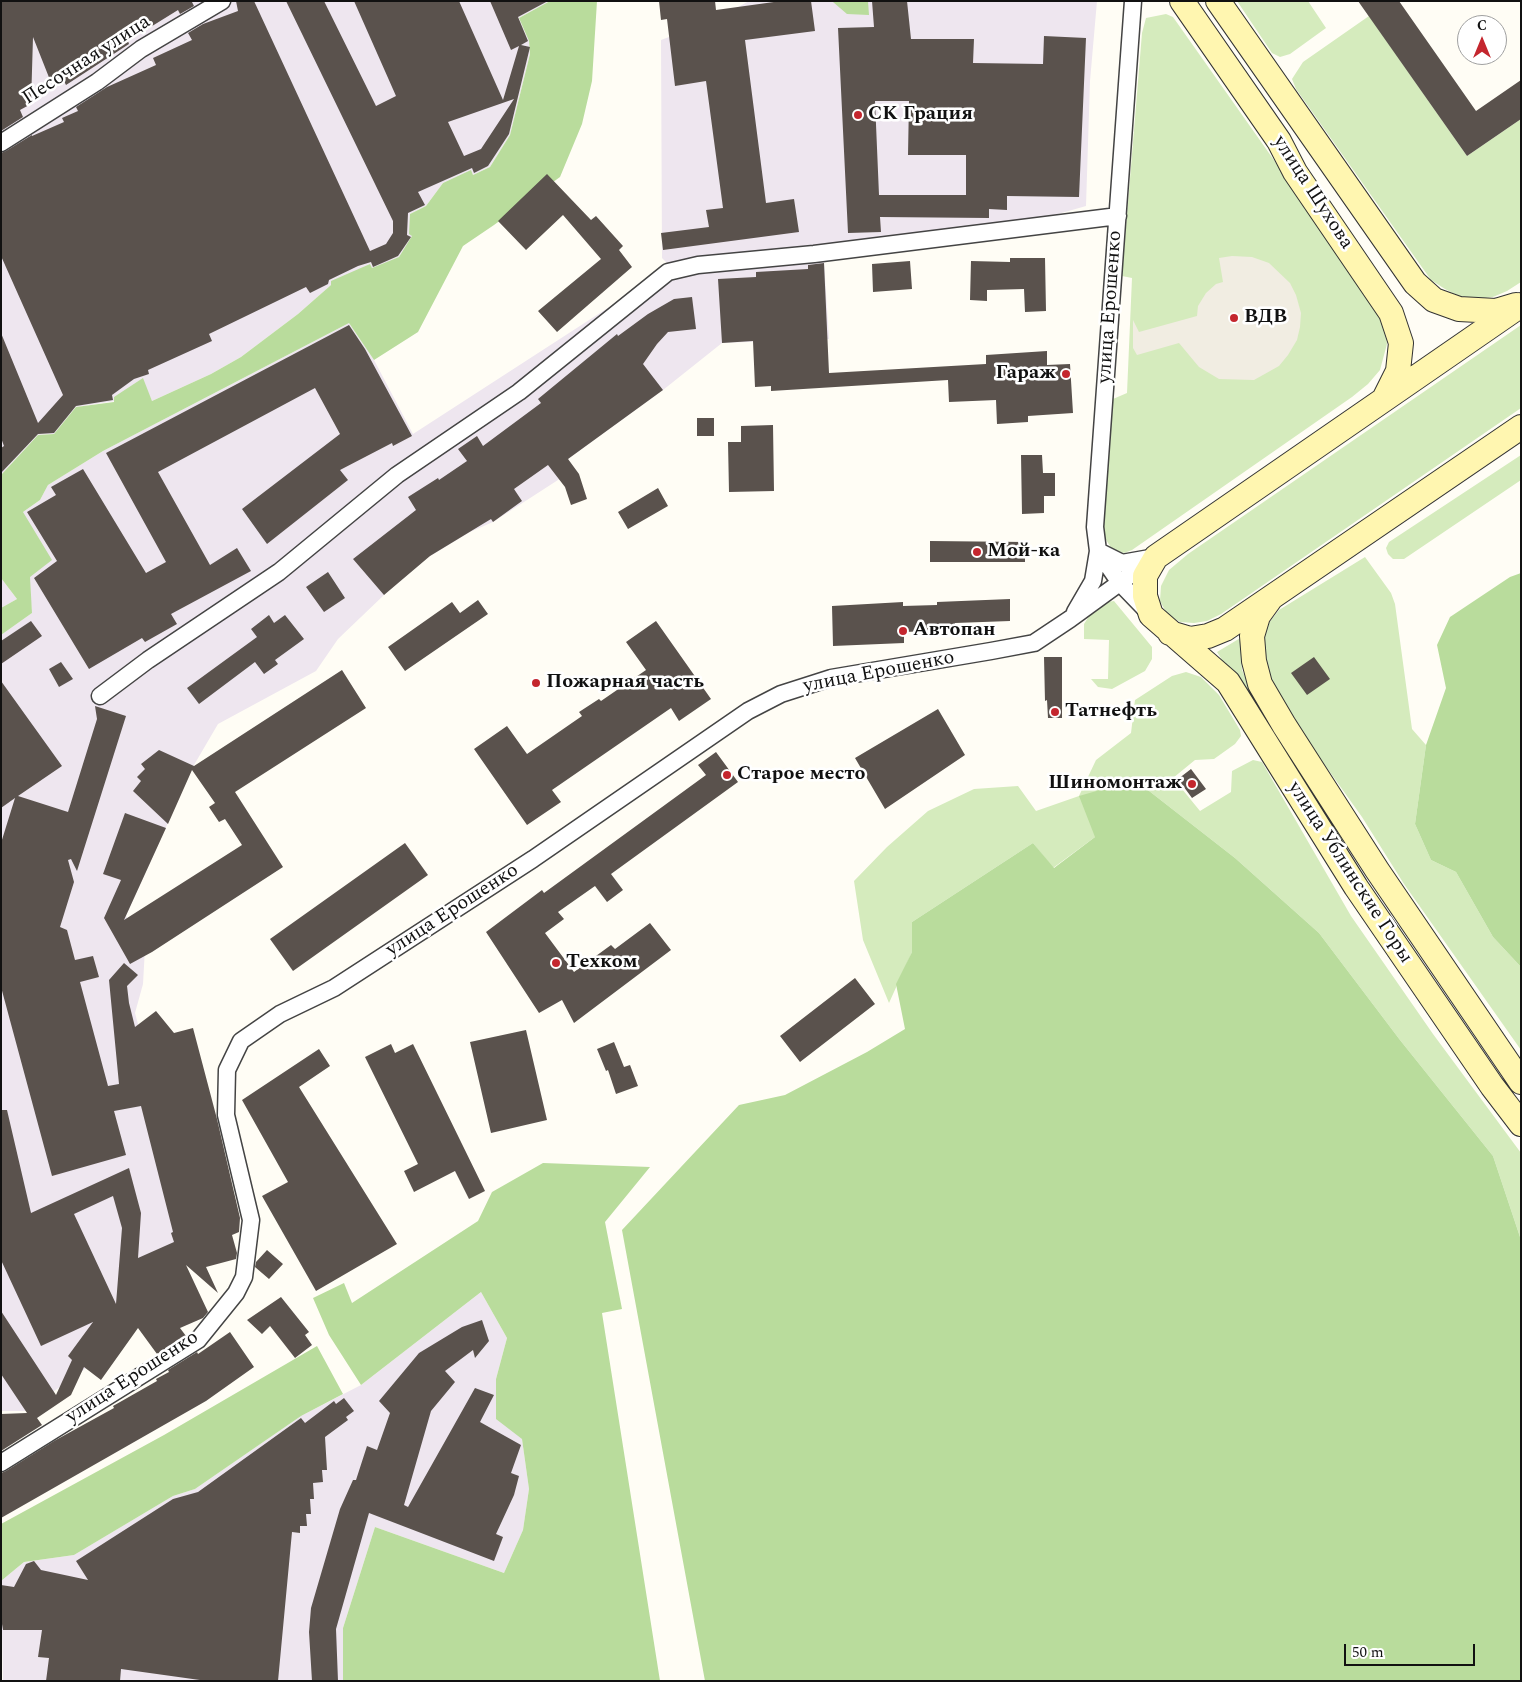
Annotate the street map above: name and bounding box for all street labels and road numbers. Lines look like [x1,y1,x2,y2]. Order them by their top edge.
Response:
street label: Песочная улица [19,11,155,111]
street label: улица Шухова [1266,132,1358,254]
street label: улица Ерошенко [1094,230,1128,384]
street label: улица Ерошенко [801,647,957,699]
street label: улица Ублинские Горы [1281,778,1417,968]
street label: улица Ерошенко [382,859,524,963]
street label: улица Ерошенко [62,1326,204,1430]

